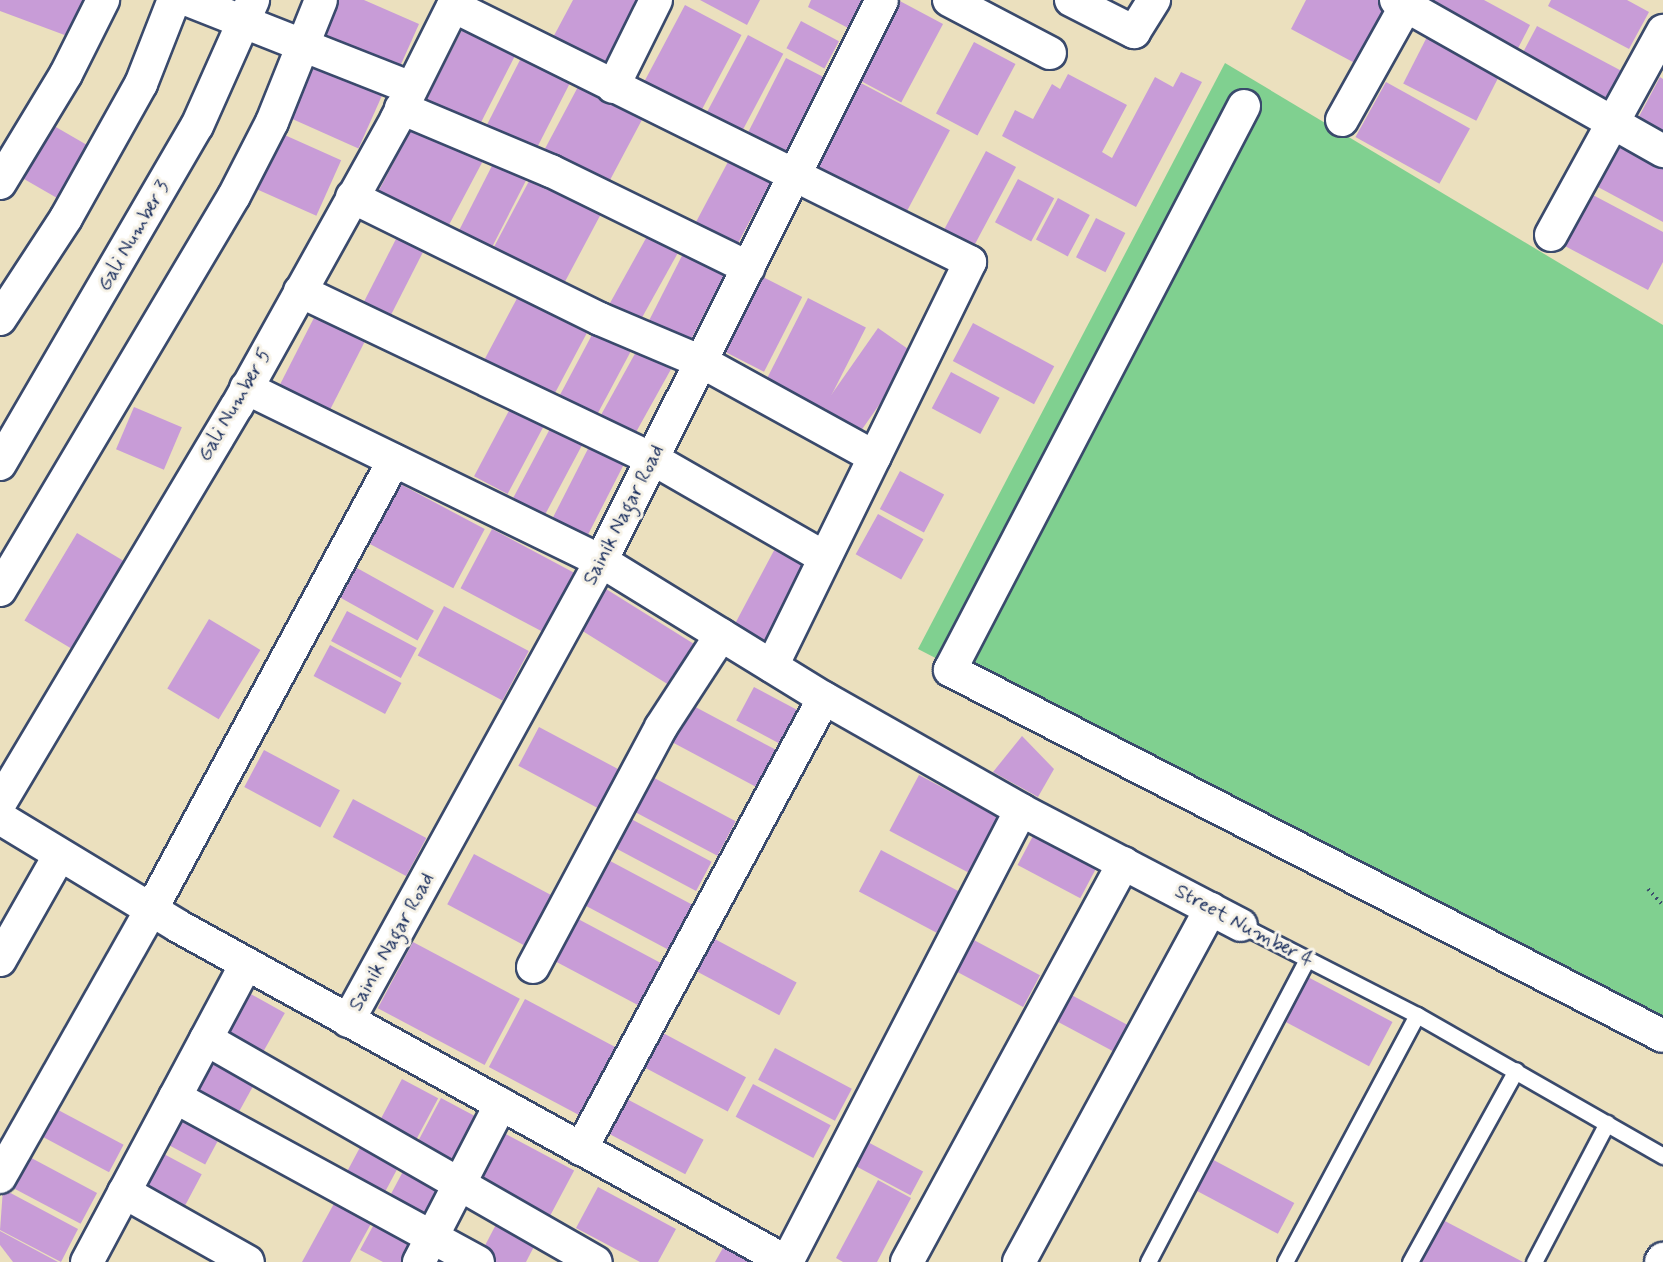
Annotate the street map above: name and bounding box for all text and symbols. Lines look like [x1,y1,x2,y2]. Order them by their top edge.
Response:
street label: Gali Number 3 [93,176,175,296]
street label: Gali Number 5 [193,344,277,466]
street label: Sainik Nagar Road [578,441,670,589]
street label: Sainik Nagar Road [344,869,440,1015]
street label: Street Number 4 [1173,880,1315,972]

